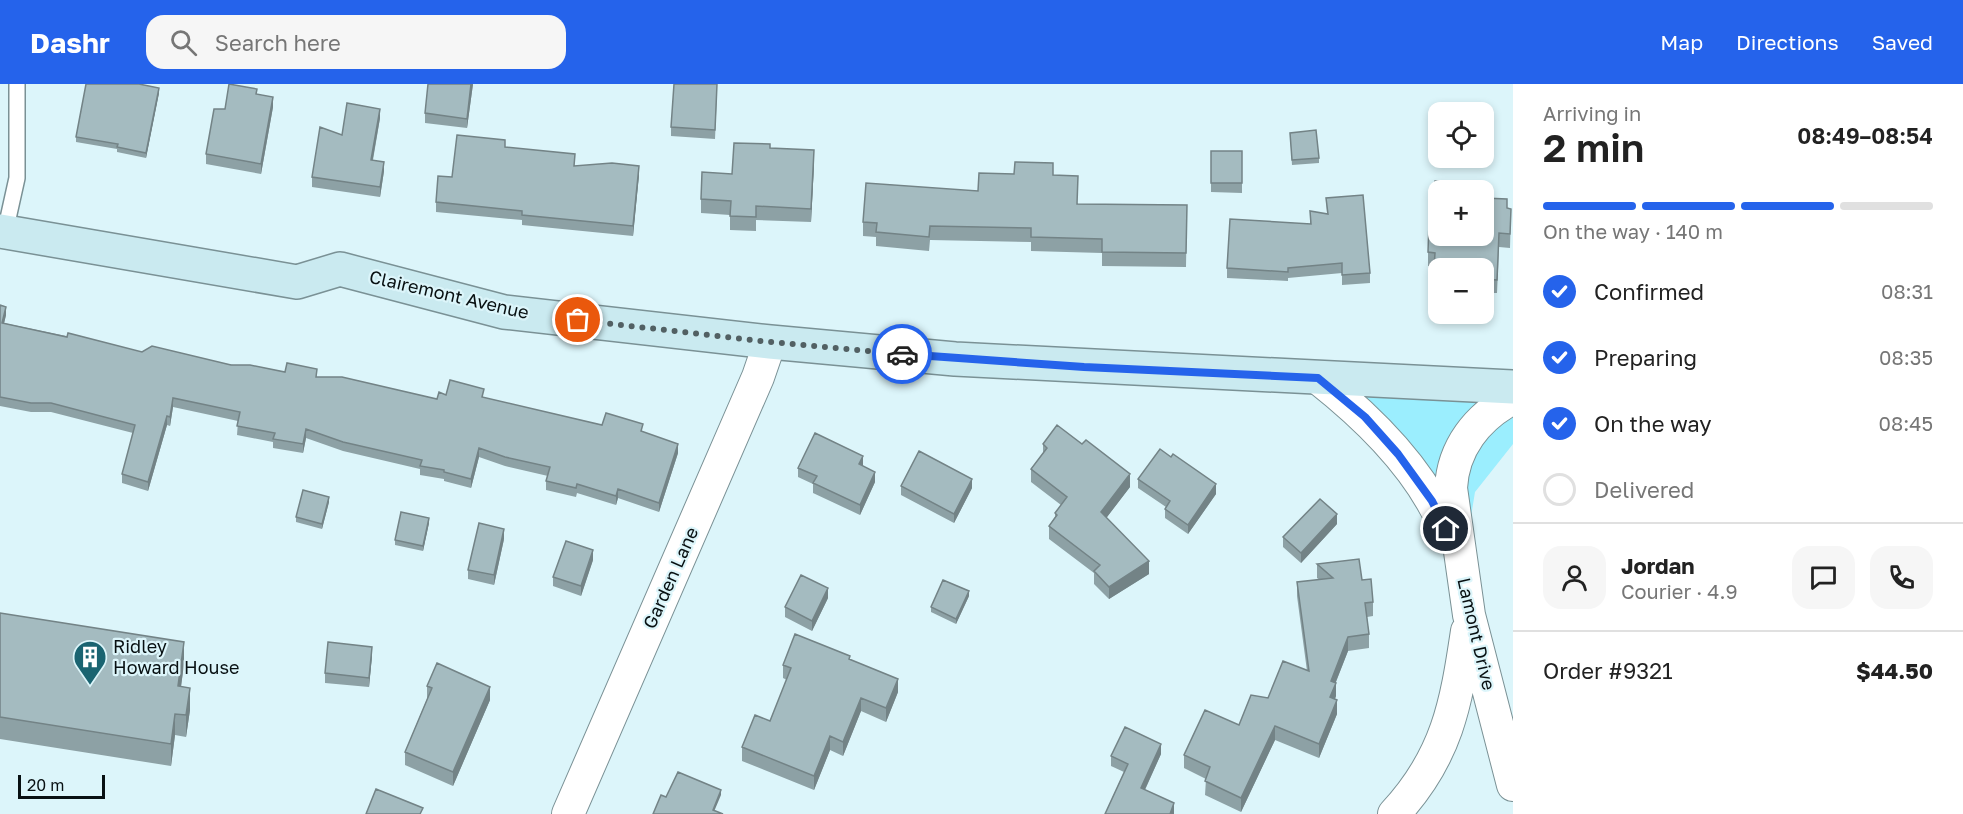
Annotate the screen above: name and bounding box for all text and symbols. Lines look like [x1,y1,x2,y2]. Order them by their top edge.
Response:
search box [146,15,566,69]
text: Dashr [30,26,110,59]
icon: search [167,26,200,59]
text: Search here [215,29,341,56]
text: Map [1660,29,1703,55]
text: Directions [1736,29,1839,55]
text: Saved [1872,29,1933,55]
text: Arriving in [1543,101,1641,125]
map controls [1428,102,1494,324]
button: locate [1428,102,1494,168]
text: 08:49–08:54 [1797,122,1933,149]
text: 2 min [1543,124,1644,171]
button: + [1428,180,1494,246]
text: On the way · 140 m [1543,219,1723,243]
button: − [1428,258,1494,324]
street label: Clairemont Avenue [367,265,531,323]
icon: check [1543,275,1576,308]
text: Confirmed [1594,278,1704,305]
text: 08:31 [1881,279,1933,303]
pin [552,294,603,345]
icon: bag [561,303,594,336]
courier [872,324,932,384]
icon: car [886,338,919,371]
icon: check [1543,341,1576,374]
text: Preparing [1594,344,1697,371]
text: 08:35 [1879,345,1933,369]
icon: check [1543,407,1576,440]
text: On the way [1594,410,1712,437]
text: 08:45 [1879,411,1933,435]
text: Delivered [1594,476,1694,503]
pin [1420,503,1471,554]
icon: home [1429,512,1462,545]
street label: Garden Lane [638,523,702,632]
button: person [1543,546,1606,609]
button: chat [1792,546,1855,609]
button: phone [1870,546,1933,609]
text: Jordan [1621,552,1695,579]
street label: Lamont Drive [1453,575,1501,692]
text: Courier · 4.9 [1621,579,1738,603]
place label: Ridley Howard House [113,635,239,678]
building icon: Ridley Howard House [72,639,108,686]
text: Order #9321 [1543,657,1673,684]
text: $44.50 [1856,657,1933,684]
scale bar [18,772,105,800]
text: 20 m [27,775,64,795]

